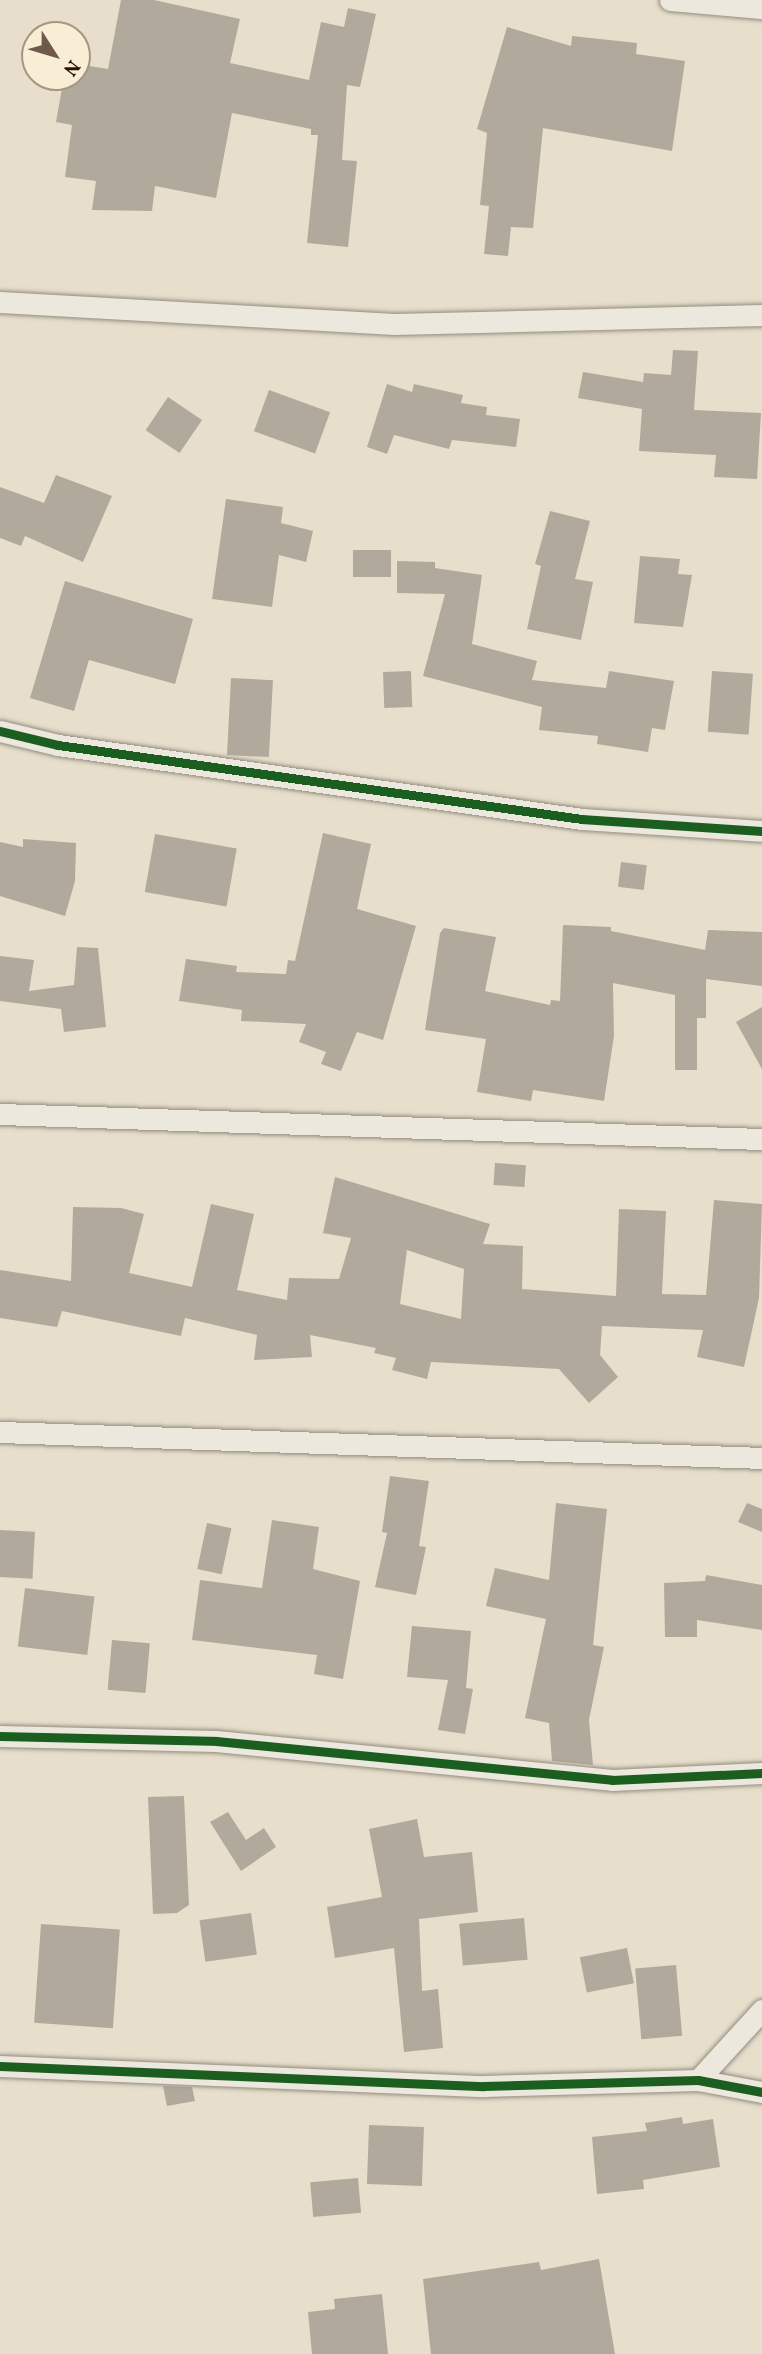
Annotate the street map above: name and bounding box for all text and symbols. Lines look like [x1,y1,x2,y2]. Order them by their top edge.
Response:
north arrow [21,21,91,91]
text: N [57,54,86,81]

